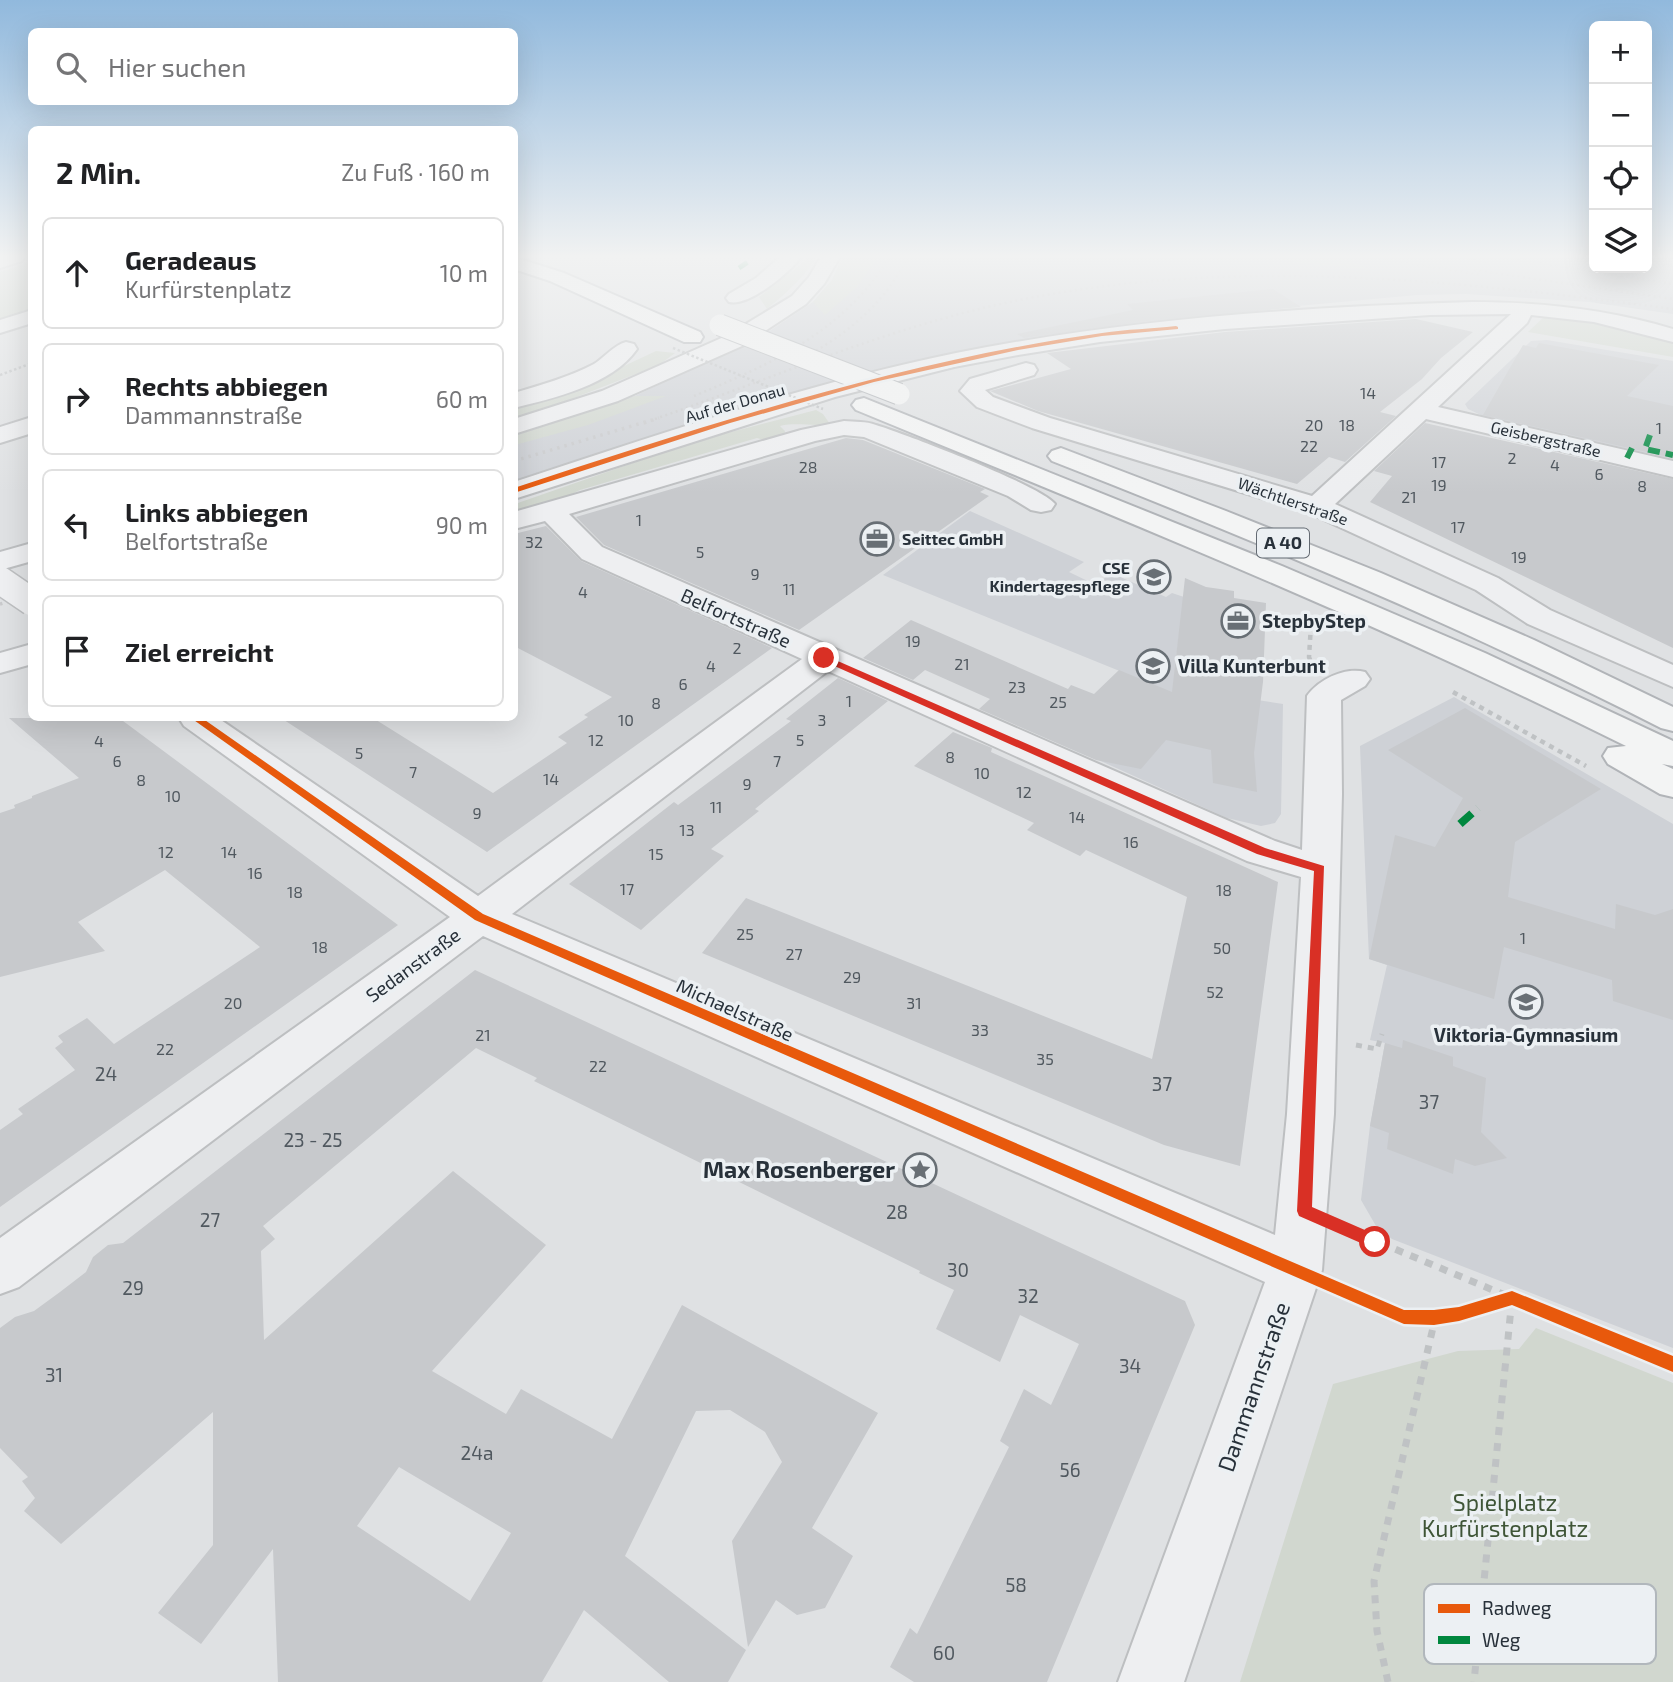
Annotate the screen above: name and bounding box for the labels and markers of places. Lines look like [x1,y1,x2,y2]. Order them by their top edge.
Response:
office icon: Seittec GmbH [858,520,896,558]
place label: Seittec GmbH [902,529,1004,548]
place label: CSE Kindertagespflege [990,558,1130,595]
school or university icon: CSE Kindertagespflege [1135,558,1173,596]
office icon: StepbyStep [1219,602,1257,640]
place label: StepbyStep [1262,609,1366,633]
school or university icon: Villa Kunterbunt [1134,647,1172,685]
place label: Villa Kunterbunt [1178,654,1326,677]
school or university icon: Viktoria-Gymnasium [1507,983,1545,1021]
place label: Viktoria-Gymnasium [1434,1023,1618,1047]
place icon: Max Rosenberger [901,1151,939,1189]
place label: Max Rosenberger [703,1155,895,1183]

